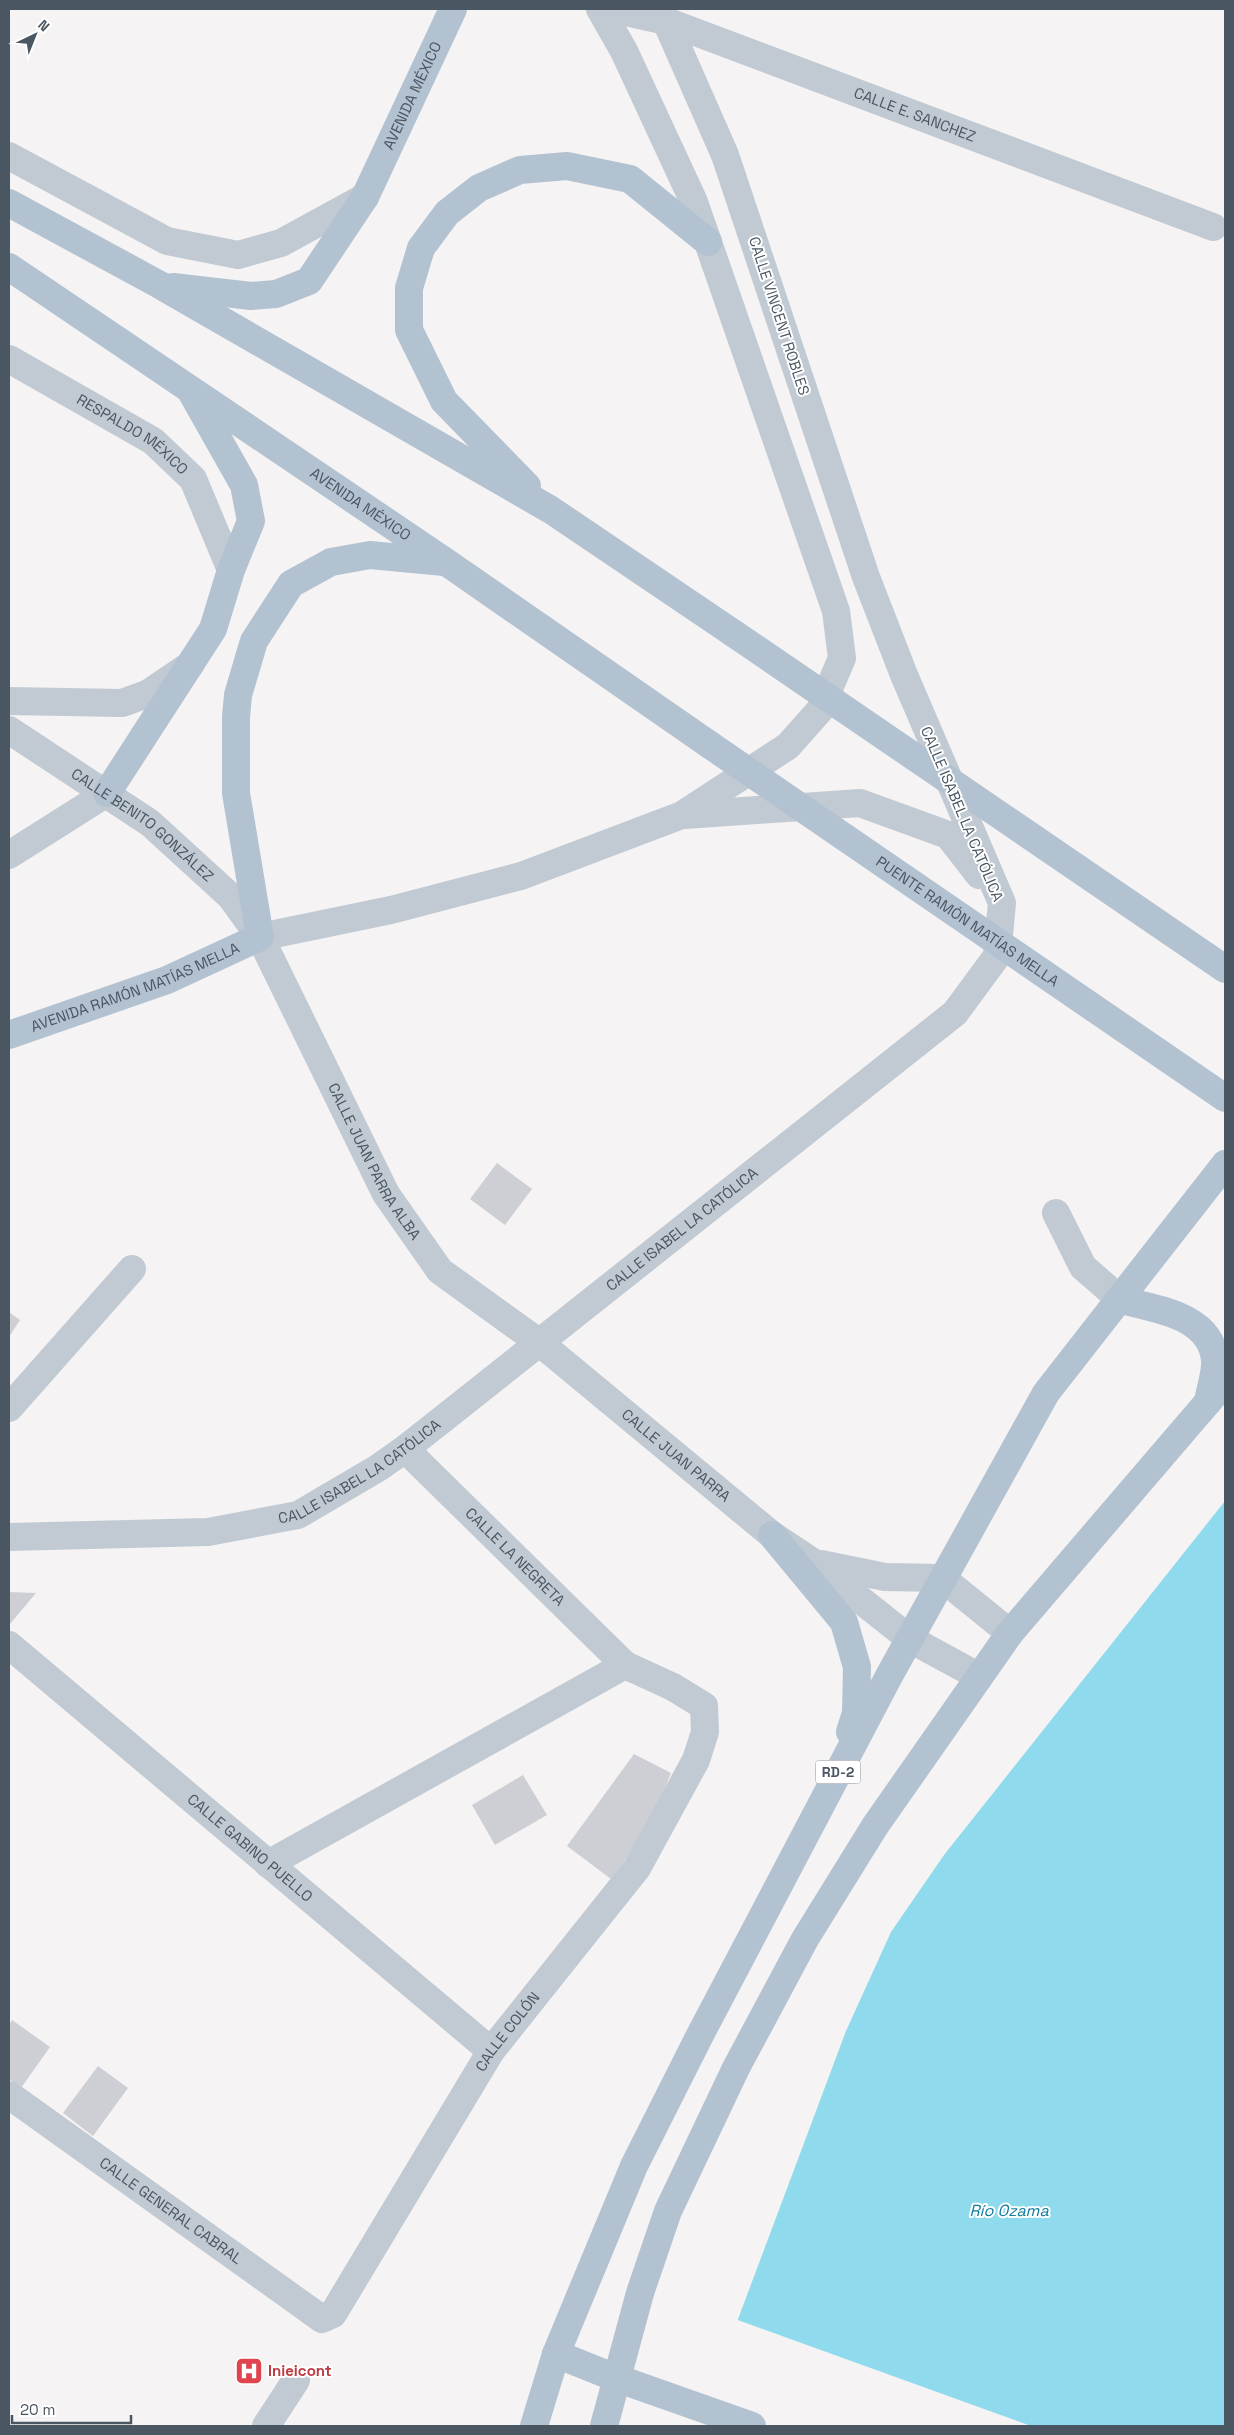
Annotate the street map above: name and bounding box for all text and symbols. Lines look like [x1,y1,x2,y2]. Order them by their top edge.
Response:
north arrow [10,10,60,60]
text: N [34,16,53,35]
street label: AVENIDA MÉXICO [379,38,446,153]
street label: CALLE E. SANCHEZ [851,83,978,146]
street label: CALLE VINCENT ROBLES [745,234,814,398]
street label: RESPALDO MÉXICO [74,390,192,478]
street label: AVENIDA MÉXICO [307,463,415,545]
street label: CALLE ISABEL LA CATÓLICA [917,723,1008,905]
street label: CALLE BENITO GONZÁLEZ [68,764,218,885]
street label: PUENTE RAMÓN MATÍAS MELLA [872,852,1063,991]
street label: AVENIDA RAMÓN MATÍAS MELLA [28,938,243,1036]
street label: CALLE JUAN PARRA ALBA [324,1080,425,1244]
street label: CALLE ISABEL LA CATÓLICA [602,1163,762,1295]
street label: CALLE JUAN PARRA [618,1405,735,1506]
street label: CALLE ISABEL LA CATÓLICA [277,1414,445,1528]
street label: CALLE LA NEGRETA [461,1503,570,1610]
road number: RD-2 [816,1760,860,1784]
street label: CALLE GABINO PUELLO [184,1789,317,1906]
street label: CALLE COLÓN [471,1988,543,2075]
street label: CALLE GENERAL CABRAL [96,2153,246,2268]
water label: Río Ozama [969,2200,1049,2221]
hospital icon: Inieicont [234,2356,264,2386]
place label: Inieicont [268,2361,332,2380]
scale bar [12,2392,131,2424]
text: 20 m [20,2400,55,2419]

